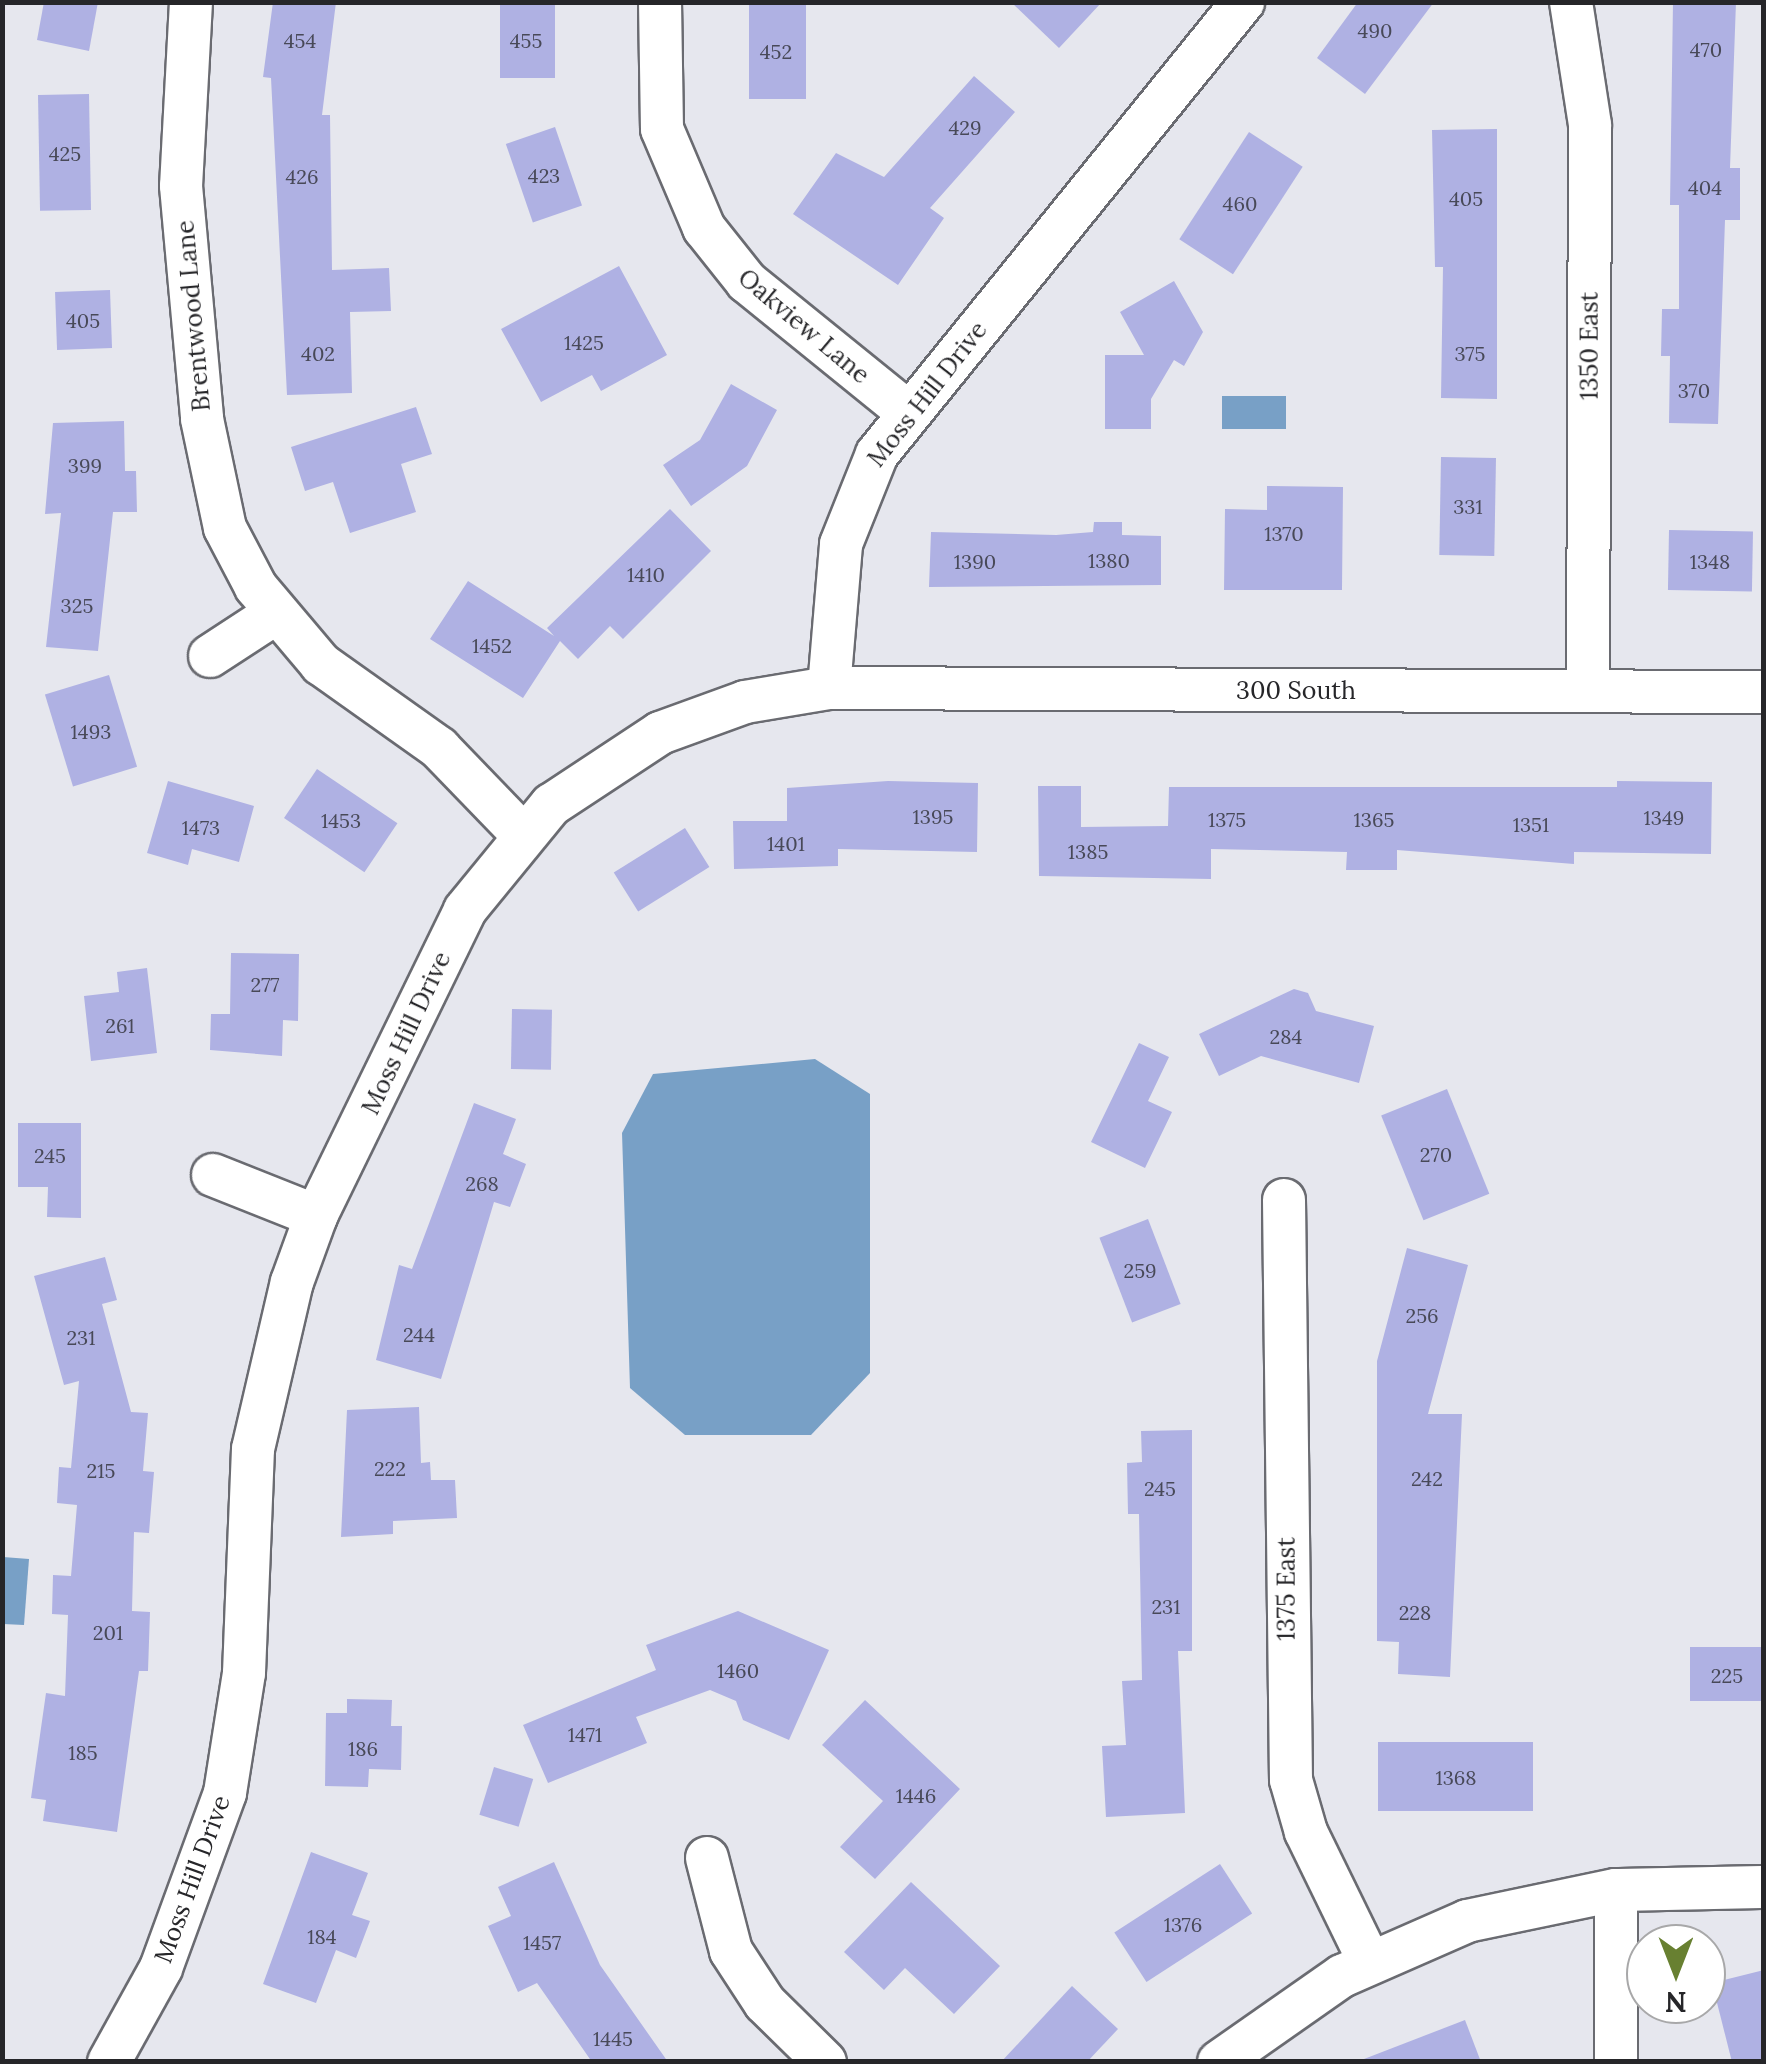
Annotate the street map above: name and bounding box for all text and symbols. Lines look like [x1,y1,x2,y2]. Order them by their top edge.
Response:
house number: 490 [1358,18,1392,42]
house number: 454 [284,28,316,52]
house number: 455 [510,28,542,52]
house number: 470 [1690,37,1722,61]
house number: 452 [760,39,792,63]
house number: 429 [948,115,982,139]
house number: 425 [49,141,81,165]
house number: 423 [528,163,560,187]
house number: 426 [285,164,319,188]
house number: 404 [1688,175,1722,199]
house number: 405 [1449,186,1483,210]
house number: 460 [1223,191,1257,215]
street label: Brentwood Lane [170,219,216,413]
street label: Oakview Lane [732,262,876,390]
street label: 1350 East [1574,292,1604,400]
house number: 405 [66,308,100,332]
street label: Moss Hill Drive [861,315,993,473]
house number: 1425 [564,330,604,354]
house number: 402 [301,341,335,365]
house number: 375 [1455,341,1485,365]
house number: 370 [1678,378,1710,402]
house number: 399 [68,453,102,477]
house number: 331 [1453,494,1483,518]
house number: 1370 [1264,521,1304,545]
house number: 1380 [1088,548,1130,572]
house number: 1390 [954,549,996,573]
house number: 1348 [1690,549,1730,573]
house number: 1410 [627,562,665,586]
house number: 325 [61,593,93,617]
house number: 1452 [472,633,512,657]
street label: 300 South [1236,675,1356,705]
house number: 1493 [71,719,111,743]
house number: 1395 [913,804,953,828]
house number: 1349 [1644,805,1684,829]
house number: 1375 [1208,807,1246,831]
house number: 1365 [1354,807,1394,831]
house number: 1453 [321,808,361,832]
house number: 1351 [1513,812,1549,836]
house number: 1473 [182,815,220,839]
house number: 1401 [767,831,805,855]
house number: 1385 [1068,839,1108,863]
street label: Moss Hill Drive [355,947,457,1119]
house number: 277 [250,972,280,996]
house number: 261 [105,1013,135,1037]
house number: 284 [1270,1024,1302,1048]
house number: 270 [1420,1142,1452,1166]
house number: 245 [34,1143,66,1167]
house number: 268 [465,1171,499,1195]
house number: 259 [1123,1258,1157,1282]
house number: 256 [1405,1303,1439,1327]
house number: 244 [403,1322,435,1346]
house number: 231 [67,1325,95,1349]
house number: 222 [374,1456,406,1480]
house number: 215 [87,1458,115,1482]
house number: 242 [1411,1466,1443,1490]
house number: 245 [1144,1476,1176,1500]
street label: 1375 East [1271,1537,1301,1641]
house number: 231 [1152,1594,1180,1618]
house number: 228 [1399,1600,1431,1624]
house number: 201 [93,1620,123,1644]
house number: 1460 [717,1658,759,1682]
house number: 225 [1711,1663,1743,1687]
house number: 1471 [568,1722,602,1746]
house number: 186 [348,1736,378,1760]
house number: 185 [68,1740,98,1764]
house number: 1368 [1435,1765,1477,1789]
house number: 1446 [896,1783,936,1807]
street label: Moss Hill Drive [148,1791,236,1967]
house number: 1376 [1164,1912,1202,1936]
house number: 184 [307,1924,337,1948]
north arrow [1626,1924,1726,2024]
house number: 1457 [523,1930,561,1954]
text: N [1665,1984,1687,2020]
house number: 1445 [593,2026,633,2050]

